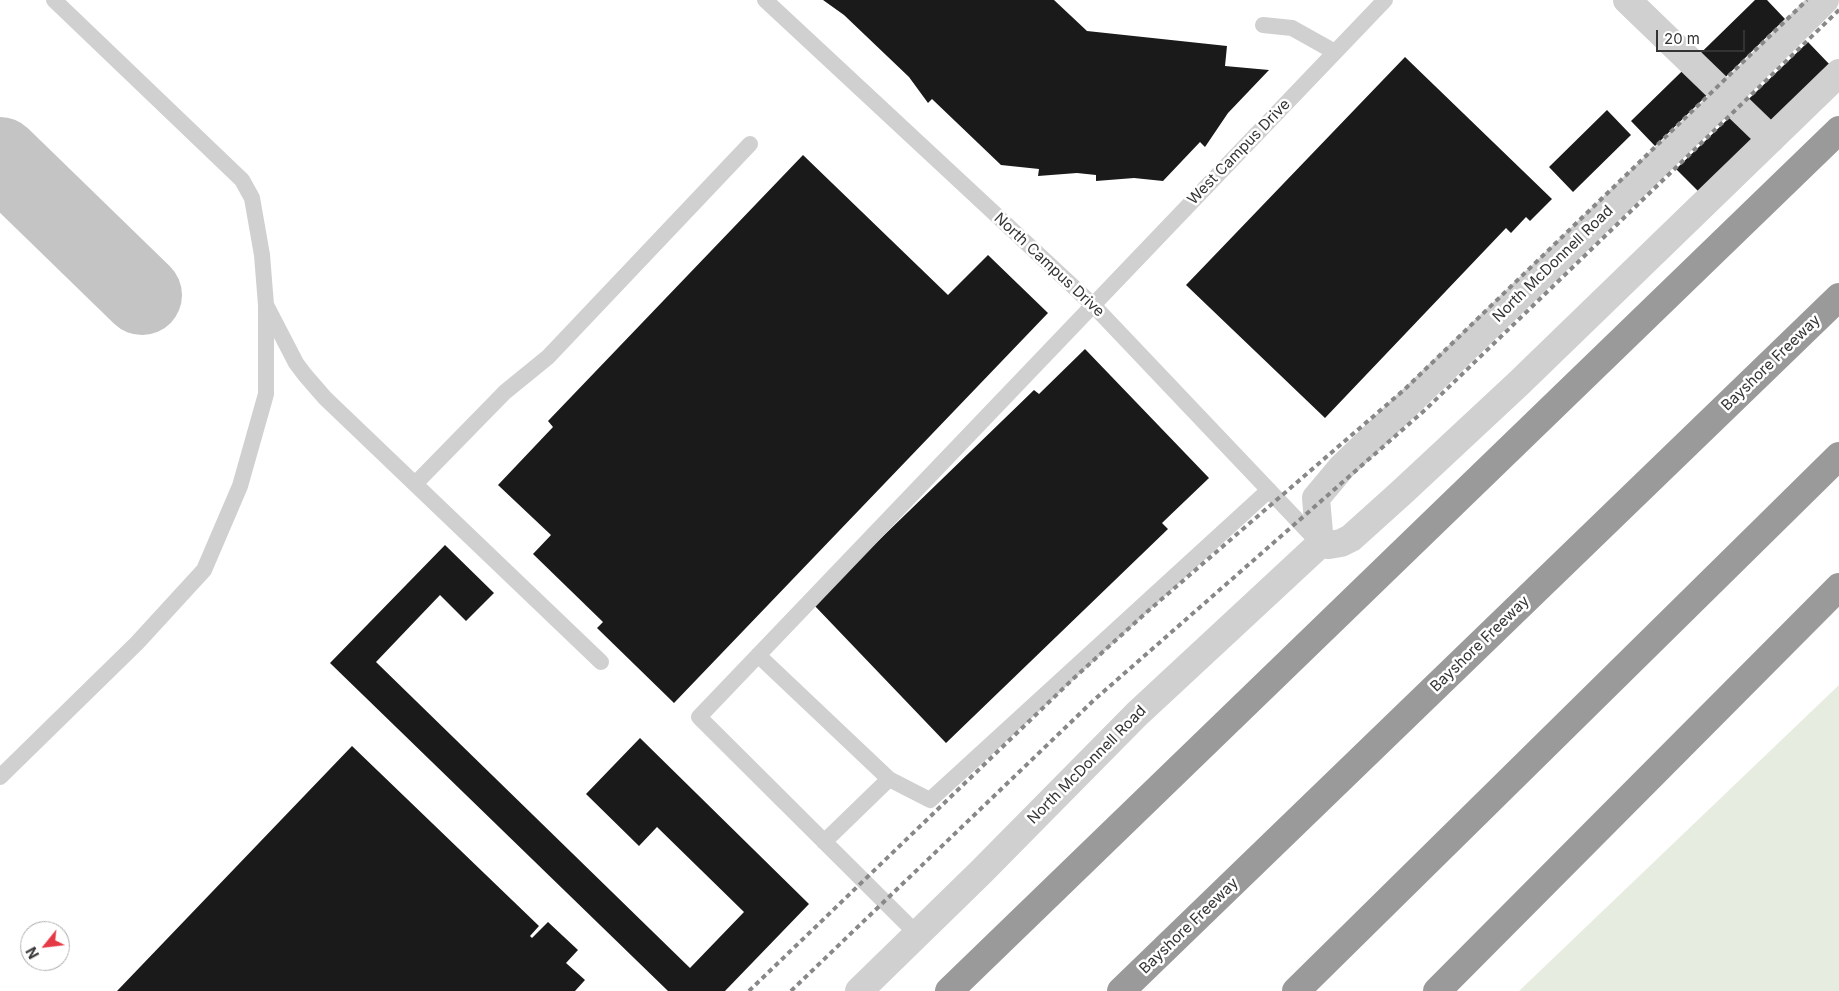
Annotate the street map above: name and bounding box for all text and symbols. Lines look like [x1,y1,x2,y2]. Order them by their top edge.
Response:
scale bar [1659,20,1748,52]
text: 20 m [1664,29,1700,48]
street label: West Campus Drive [1184,95,1294,209]
street label: North McDonnell Road [1489,202,1617,326]
street label: North Campus Drive [990,209,1108,321]
street label: Bayshore Freeway [1718,311,1824,415]
street label: Bayshore Freeway [1427,592,1533,696]
street label: North McDonnell Road [1024,702,1150,828]
street label: Bayshore Freeway [1136,874,1242,978]
north arrow [20,921,70,971]
text: N [22,944,42,962]

